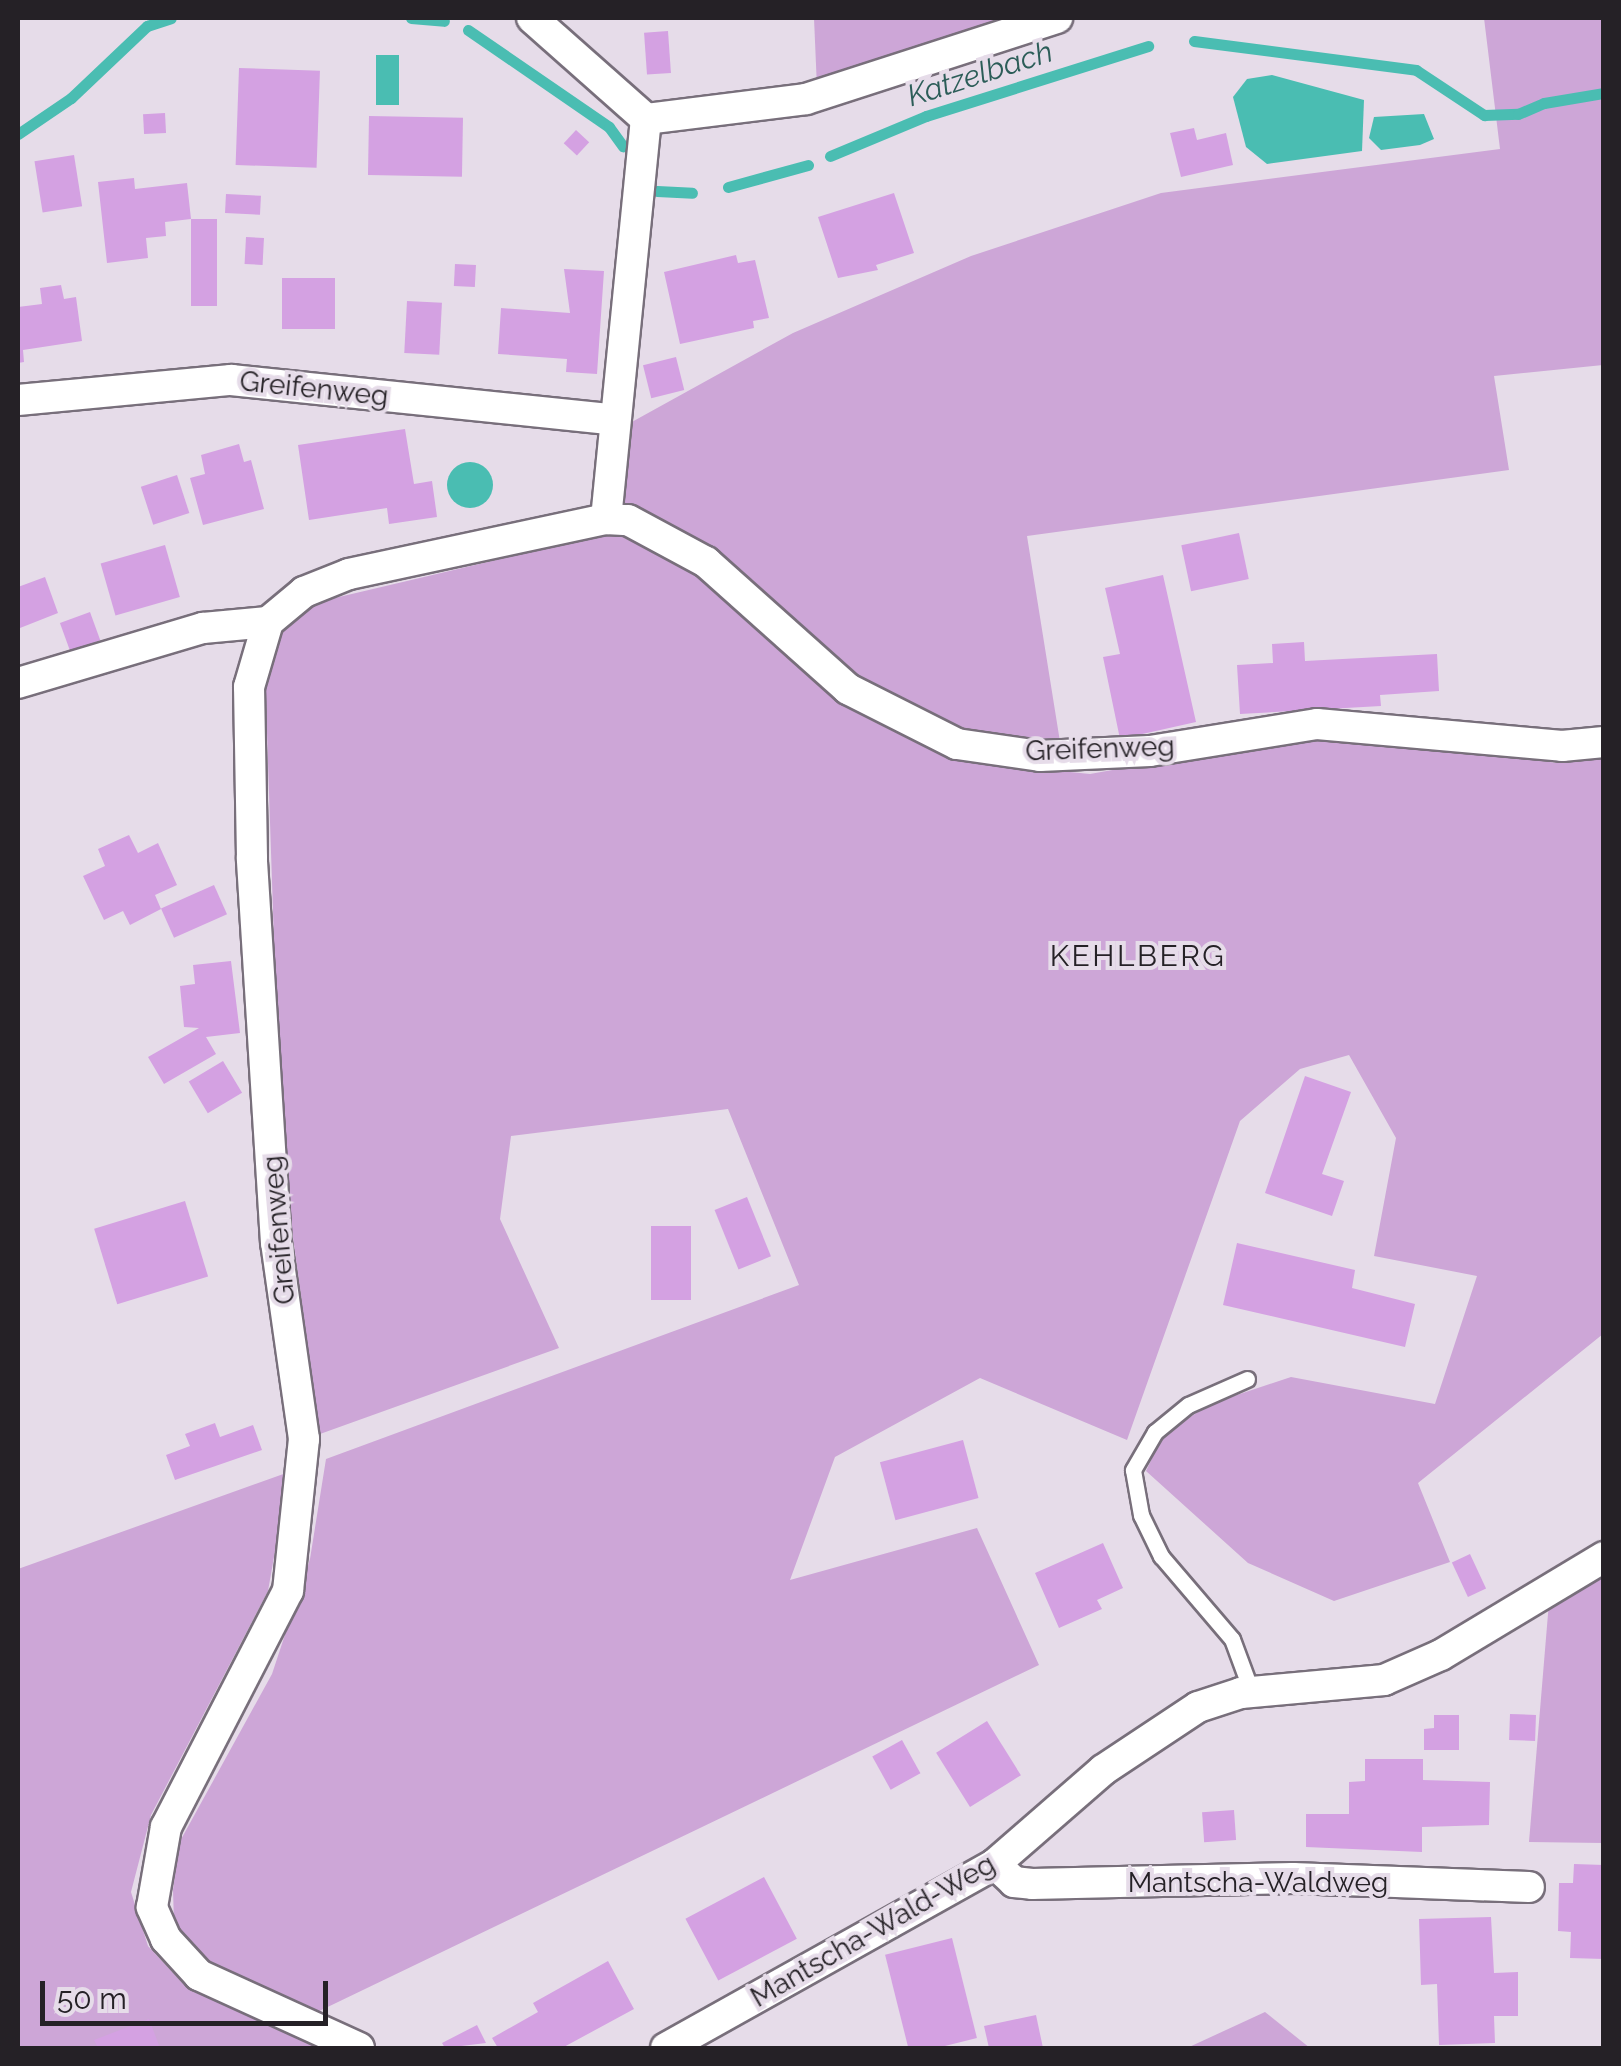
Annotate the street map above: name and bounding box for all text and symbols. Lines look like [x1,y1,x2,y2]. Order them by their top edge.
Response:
water label: Katzelbach [903,34,1057,114]
street label: Greifenweg [238,364,390,414]
street label: Greifenweg [1025,730,1175,768]
district label: KEHLBERG [1050,938,1226,974]
street label: Greifenweg [256,1154,302,1306]
street label: Mantscha-Wald-Weg [745,1847,1001,2015]
street label: Mantscha-Waldweg [1128,1866,1388,1900]
scale bar [45,1961,332,2023]
text: 50 m [57,1981,127,2016]

